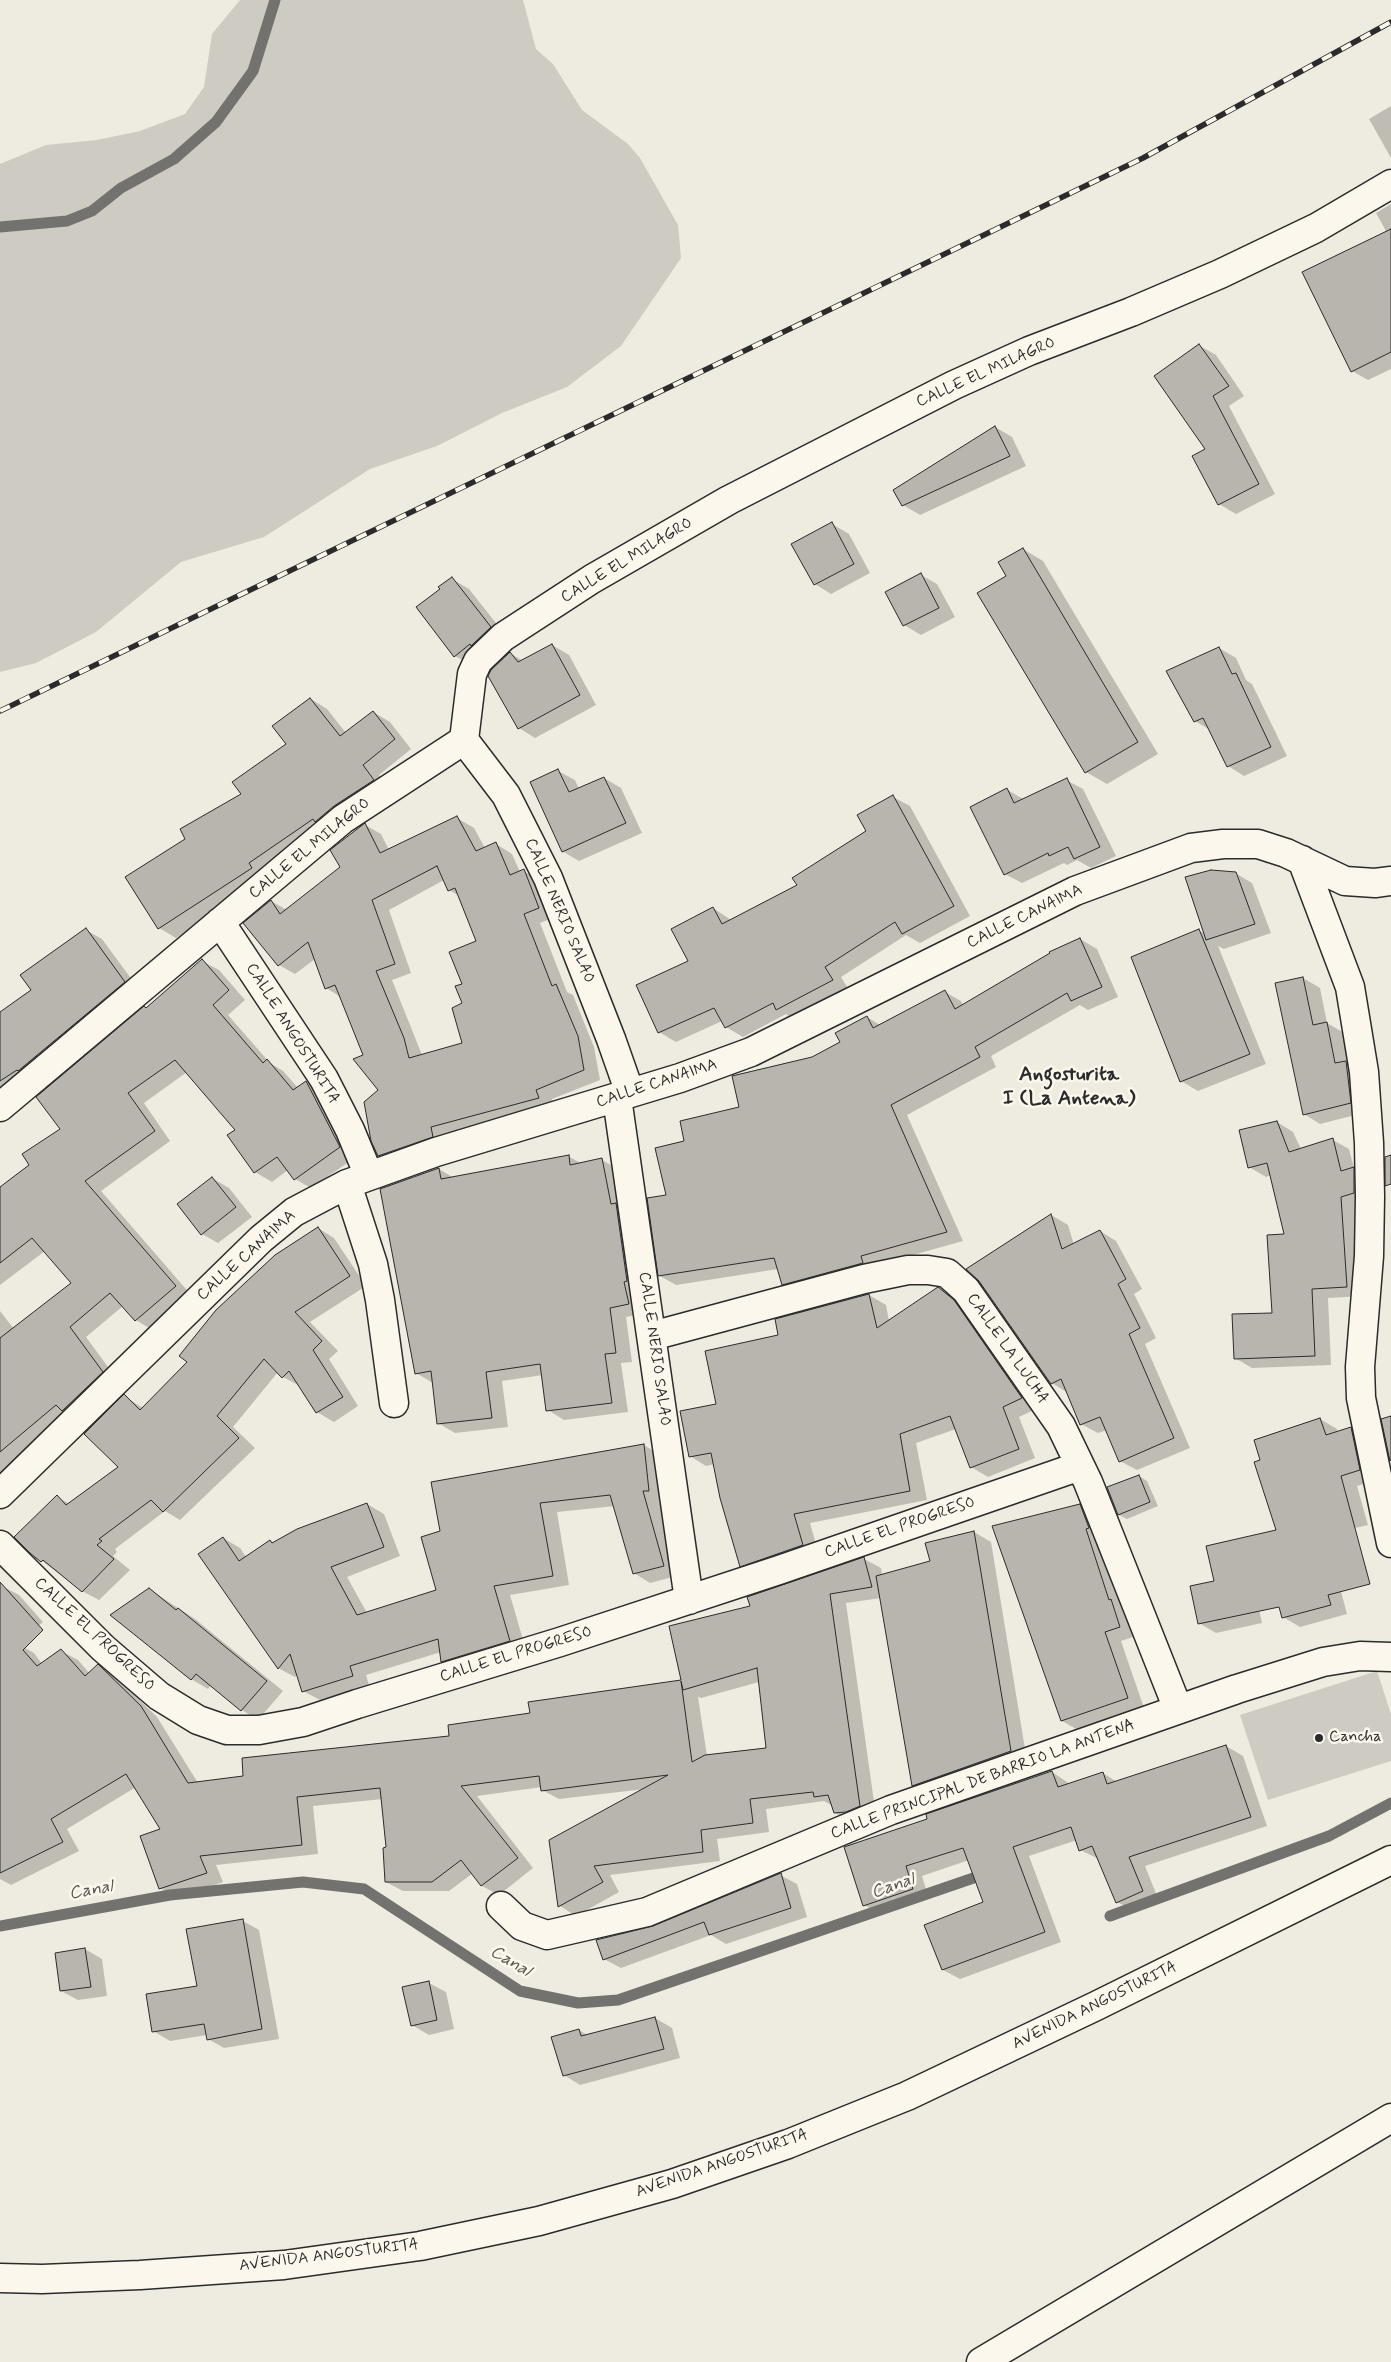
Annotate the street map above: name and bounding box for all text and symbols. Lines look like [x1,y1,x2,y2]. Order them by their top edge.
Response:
street label: CALLE EL MILAGRO [914,334,1058,412]
street label: CALLE EL MILAGRO [558,514,696,608]
street label: CALLE EL MILAGRO [246,794,374,904]
street label: CALLE NERIO SALAO [520,836,598,986]
street label: CALLE CANAIMA [964,881,1086,953]
street label: CALLE ANGOSTURITA [241,960,343,1108]
street label: CALLE CANAIMA [594,1055,720,1113]
district label: Angosturita I (La Antena) [1003,1063,1135,1113]
street label: CALLE CANAIMA [194,1207,300,1305]
street label: CALLE NERIO SALAO [634,1271,674,1427]
street label: CALLE LA LUCHA [962,1290,1052,1408]
street label: CALLE EL PROGRESO [822,1493,978,1563]
street label: CALLE EL PROGRESO [30,1574,158,1696]
street label: CALLE EL PROGRESO [438,1623,594,1687]
street label: CALLE PRINCIPAL DE BARRIO LA ANTENA [828,1716,1138,1844]
place label: Cancha [1329,1728,1382,1748]
marker: Cancha [1313,1732,1325,1744]
water label: Canal [869,1870,917,1904]
water label: Canal [67,1877,115,1905]
water label: Canal [486,1941,534,1983]
street label: AVENIDA ANGOSTURITA [1010,1958,1180,2054]
street label: AVENIDA ANGOSTURITA [633,2125,811,2203]
street label: AVENIDA ANGOSTURITA [238,2235,420,2277]

